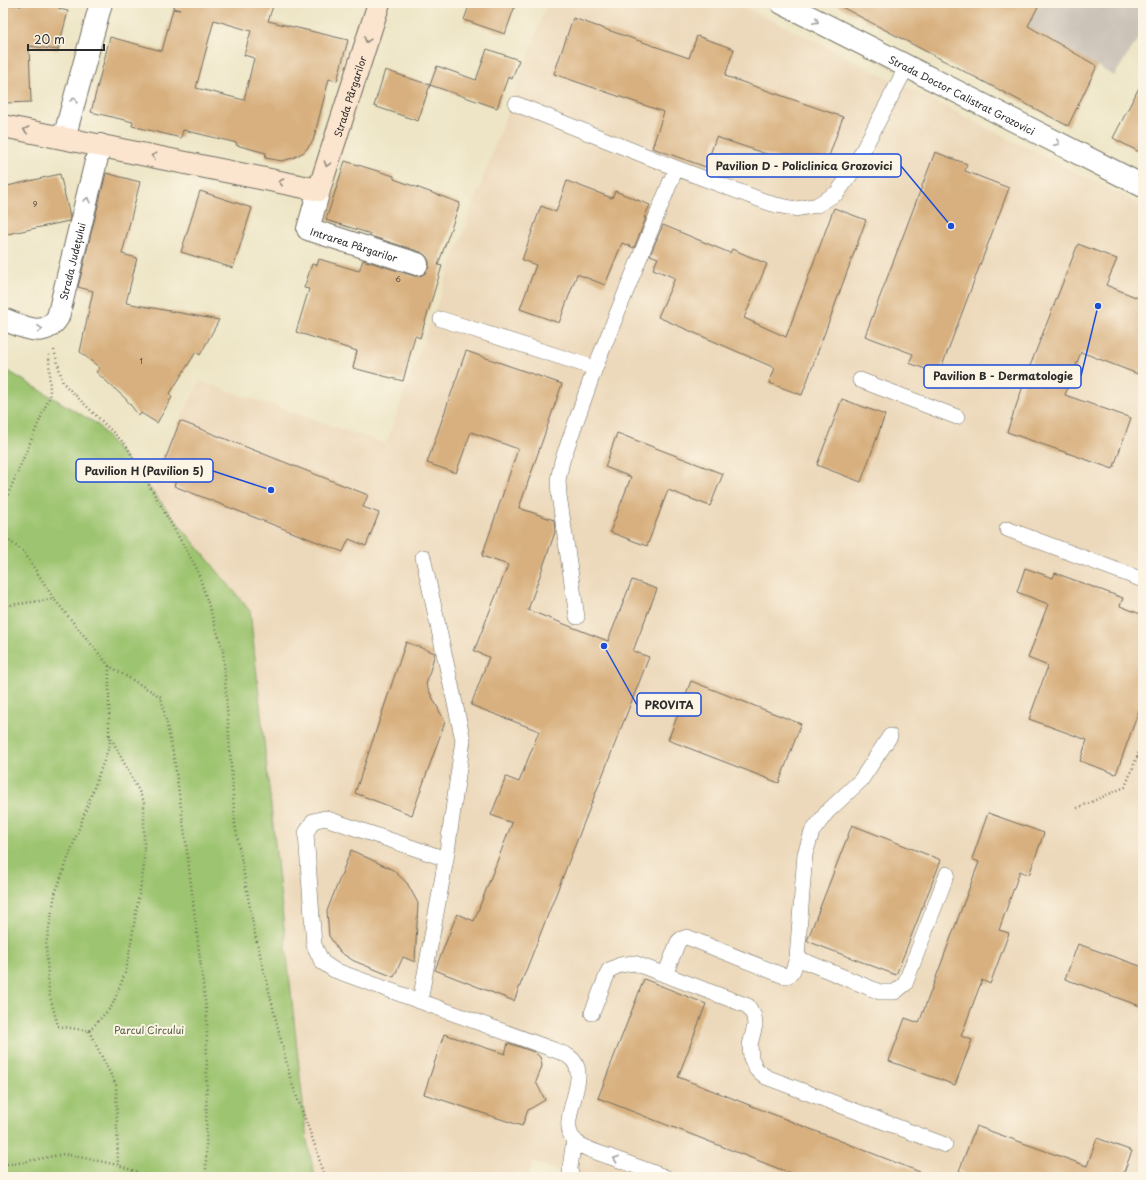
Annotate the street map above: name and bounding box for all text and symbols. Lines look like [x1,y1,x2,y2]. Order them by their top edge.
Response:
one-way arrow [812,16,820,23]
scale bar [28,26,104,52]
text: 20 m [34,30,65,48]
one-way arrow [363,36,372,43]
street label: Strada Doctor Calistrat Grozovici [886,51,1038,138]
street label: Strada Pârgarilor [329,53,369,139]
one-way arrow [69,97,78,104]
one-way arrow [23,127,29,135]
one-way arrow [1053,138,1060,145]
one-way arrow [150,153,157,161]
callout: Pavilion D - Policlinica Grozovici [707,154,901,177]
text: Pavilion D - Policlinica Grozovici [716,157,892,174]
one-way arrow [324,160,332,167]
one-way arrow [278,179,284,187]
one-way arrow [82,197,90,203]
house number: 9 [33,198,38,210]
street label: Strada Județului [55,221,88,302]
street label: Intrarea Pârgarilor [308,223,400,265]
house number: 6 [395,273,401,285]
one-way arrow [37,324,43,333]
house number: 1 [139,355,143,367]
callout: Pavilion B - Dermatologie [924,365,1081,388]
text: Pavilion B - Dermatologie [933,367,1073,384]
callout: Pavilion H (Pavilion 5) [76,459,213,482]
text: Pavilion H (Pavilion 5) [84,462,204,479]
callout: PROVITA [637,693,701,716]
text: PROVITA [645,696,694,713]
park label: Parcul Circului [114,1022,184,1037]
one-way arrow [612,1155,619,1163]

